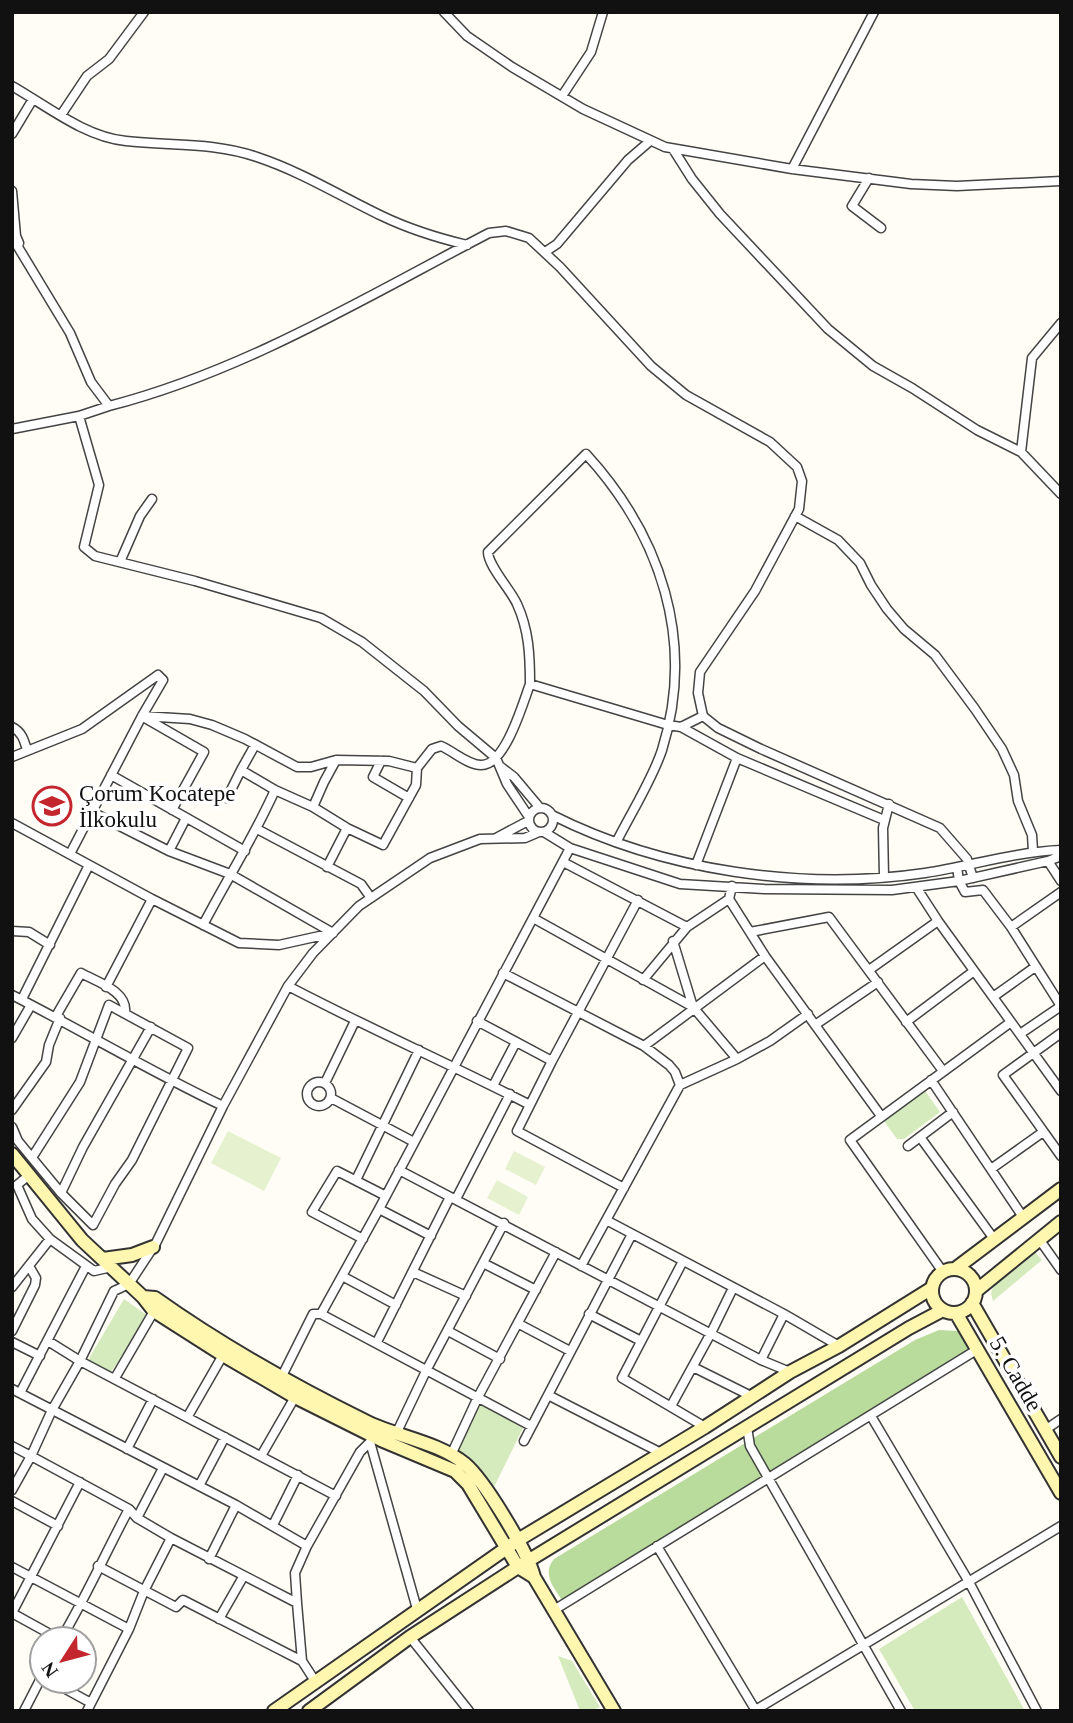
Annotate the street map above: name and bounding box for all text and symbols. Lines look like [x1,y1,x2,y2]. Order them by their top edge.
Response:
place label: Çorum Kocatepe İlkokulu [79,781,235,832]
school or university icon: Çorum Kocatepe İlkokulu [31,785,73,827]
street label: 5. Cadde [985,1332,1047,1416]
north arrow [28,1625,98,1695]
text: N [37,1658,62,1681]

